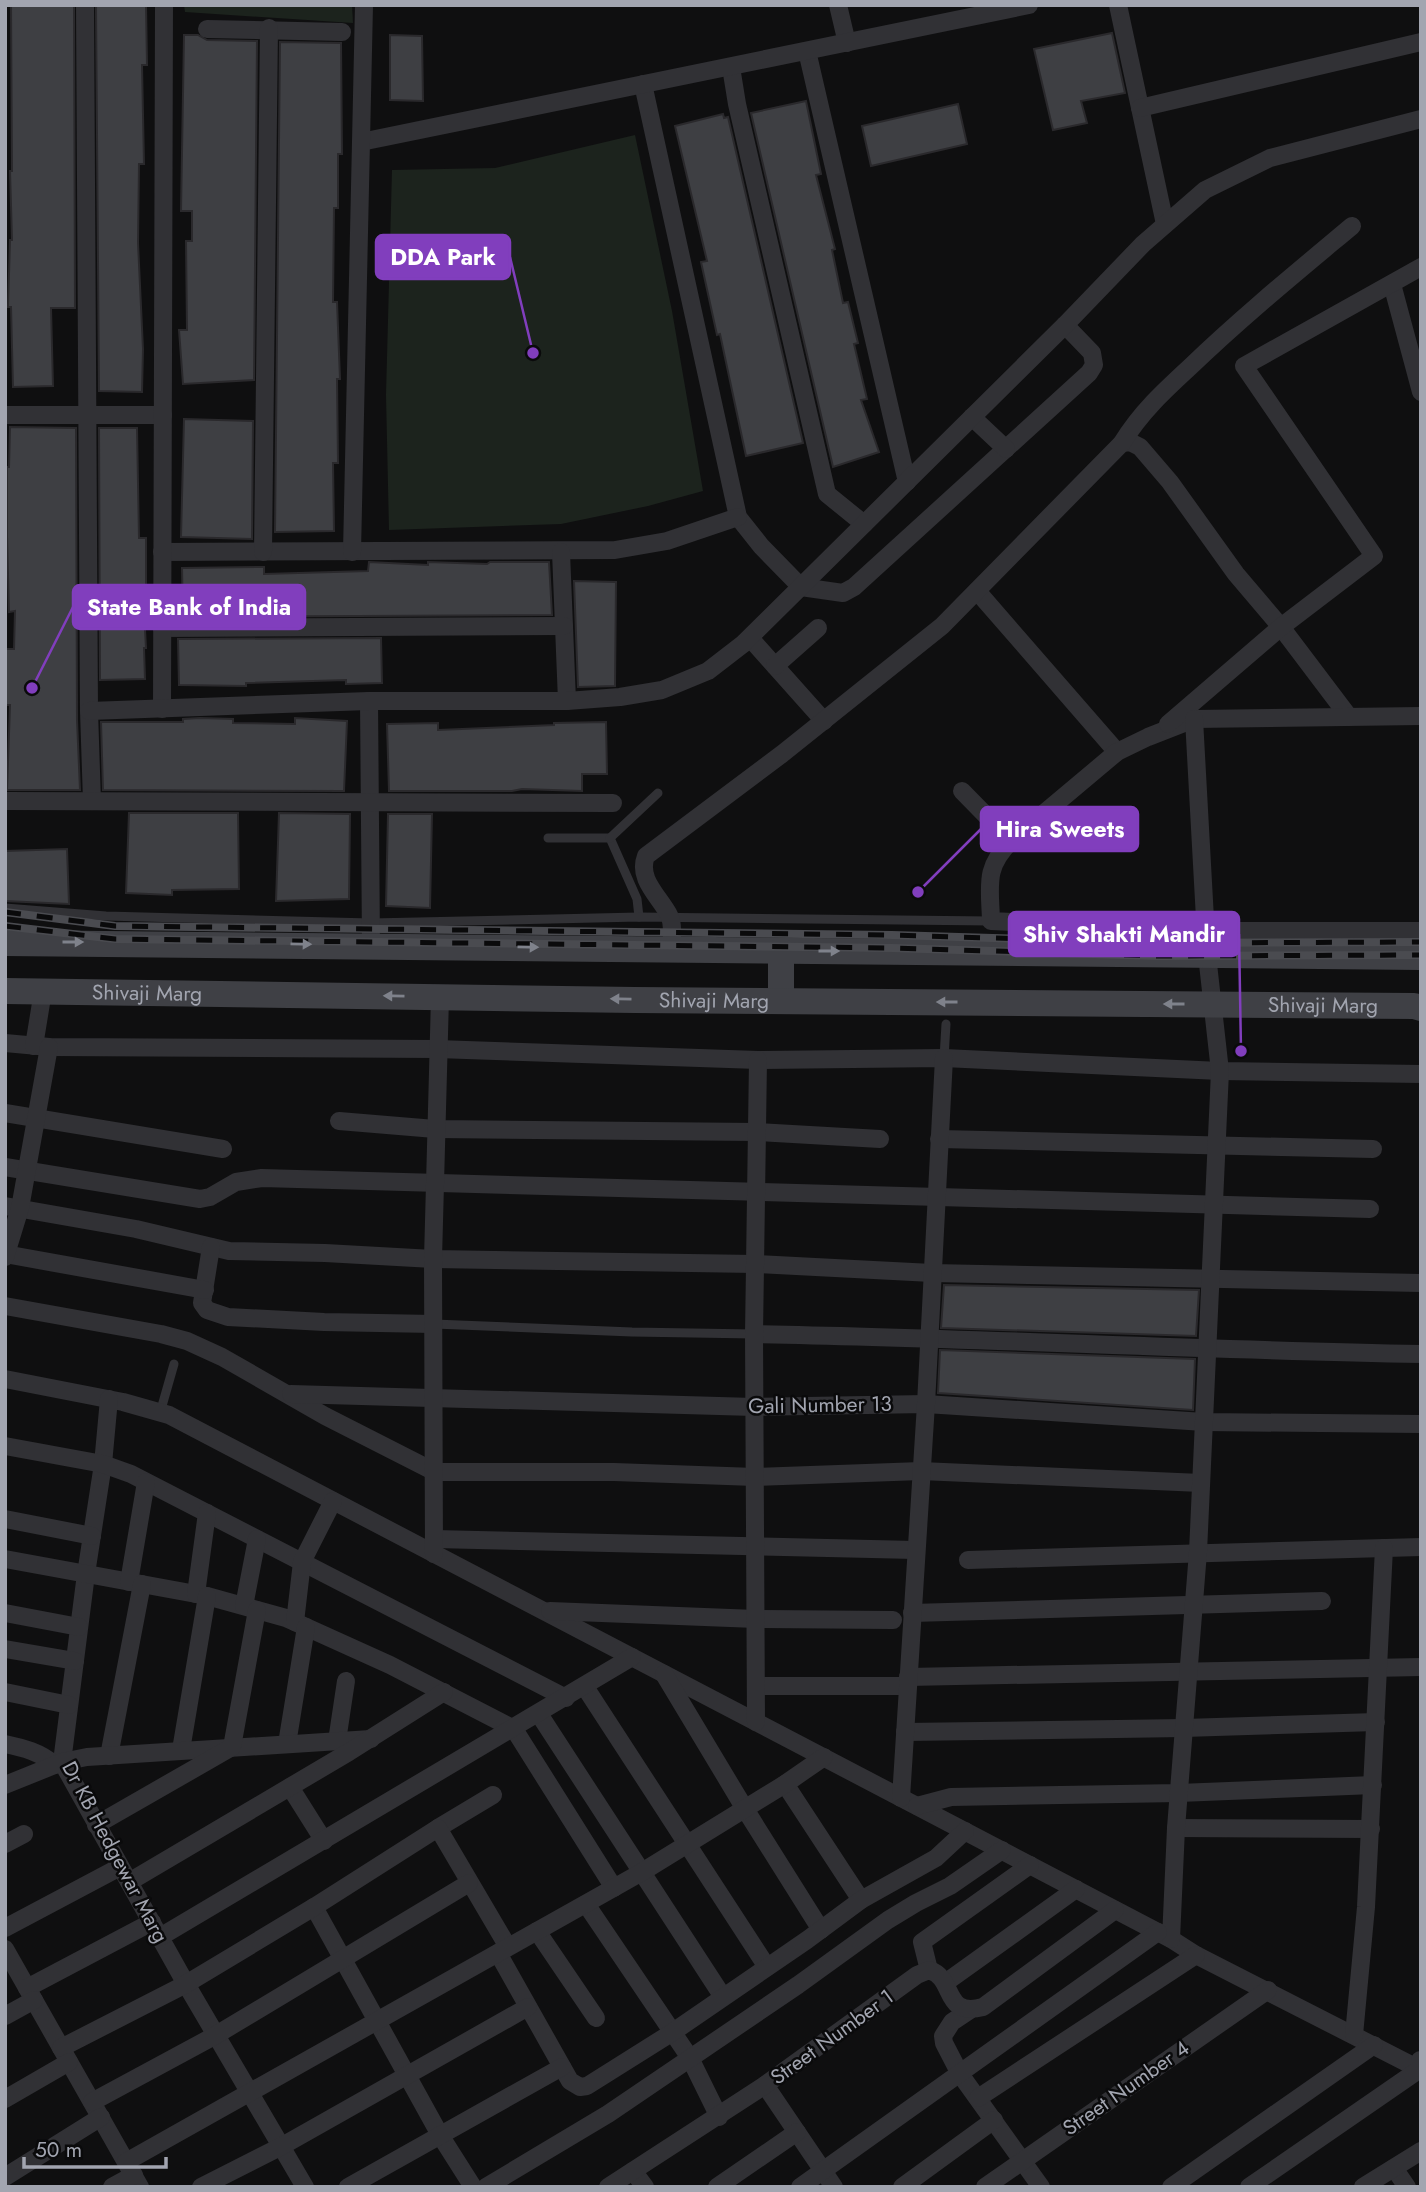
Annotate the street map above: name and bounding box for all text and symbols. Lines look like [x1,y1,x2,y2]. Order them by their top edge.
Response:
callout: DDA Park [376,235,510,279]
text: DDA Park [390,240,497,274]
callout: State Bank of India [73,585,305,629]
text: State Bank of India [87,590,291,624]
callout: Hira Sweets [981,807,1138,851]
text: Hira Sweets [996,812,1124,846]
callout: Shiv Shakti Mandir [1009,912,1239,956]
text: Shiv Shakti Mandir [1023,917,1226,951]
one-way arrow [63,936,85,948]
one-way arrow [290,938,312,950]
one-way arrow [518,941,540,953]
one-way arrow [819,945,841,957]
street label: Shivaji Marg [92,977,202,1009]
street label: Shivaji Marg [659,985,769,1016]
one-way arrow [382,990,404,1002]
street label: Shivaji Marg [1268,990,1378,1021]
one-way arrow [610,994,632,1005]
one-way arrow [935,996,957,1008]
one-way arrow [1163,998,1185,1010]
street label: Gali Number 13 [748,1389,892,1421]
street label: Dr KB Hedgewar Marg [54,1756,176,1948]
street label: Street Number 1 [764,1982,900,2092]
street label: Street Number 4 [1057,2033,1195,2143]
scale bar [24,2126,166,2170]
text: 50 m [35,2135,82,2165]

